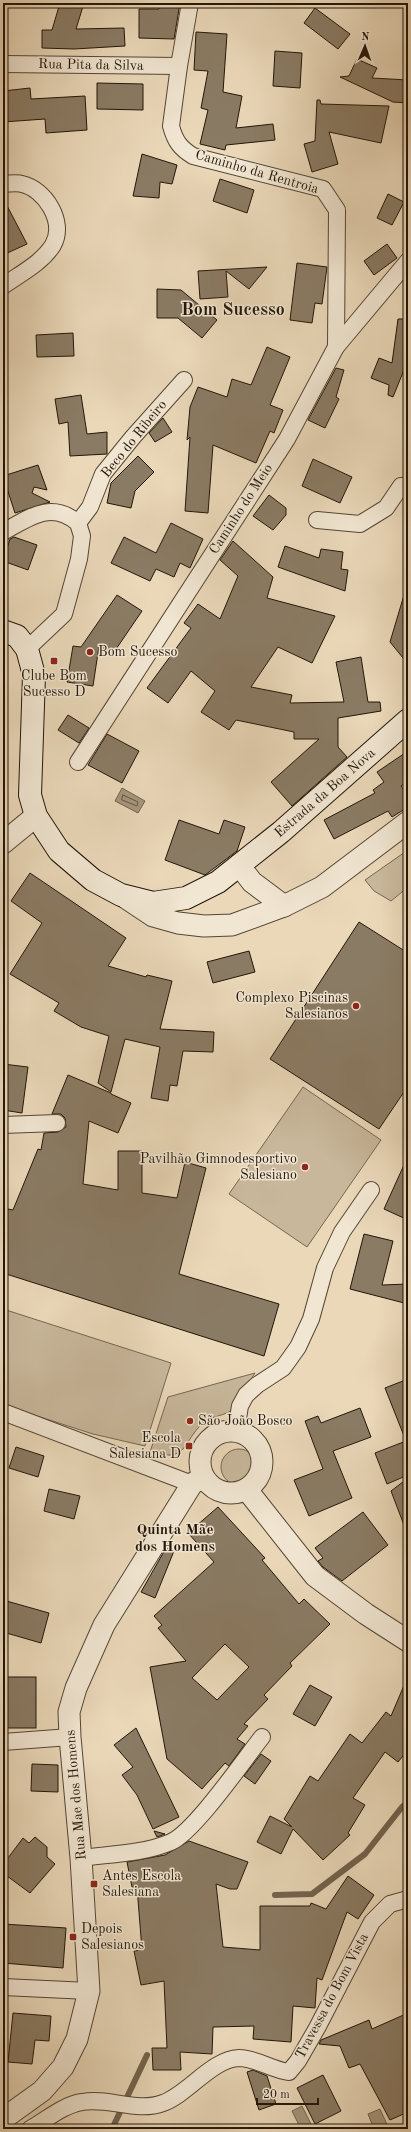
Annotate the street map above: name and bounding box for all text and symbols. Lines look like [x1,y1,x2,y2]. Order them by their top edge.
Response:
north arrow [345,26,385,66]
text: N [361,32,370,43]
street label: Rua Pita da Silva [38,57,144,73]
street label: Caminho da Rentroia [194,148,320,196]
district label: Bom Sucesso [181,301,285,319]
street label: Beco do Ribeiro [99,398,169,480]
street label: Caminho do Meio [207,461,275,557]
place label: Bom Sucesso [98,645,177,659]
marker: Bom Sucesso [85,647,95,657]
marker: Clube Bom Sucesso D [49,656,59,666]
place label: Clube Bom Sucesso D [21,669,87,699]
street label: Estrada da Boa Nova [272,746,378,840]
place label: Complexo Piscinas Salesianos [235,991,348,1021]
marker: Complexo Piscinas Salesianos [351,1001,361,1011]
place label: Pavilhão Gimnodesportivo Salesiano [140,1152,297,1182]
marker: Pavilhão Gimnodesportivo Salesiano [300,1162,310,1172]
place label: São João Bosco [198,1414,293,1428]
marker: São João Bosco [185,1416,195,1426]
place label: Escola Salesiana D [109,1431,181,1461]
marker: Escola Salesiana D [184,1441,194,1451]
district label: Quinta Mãe dos Homens [135,1523,215,1555]
street label: Rua Mae dos Homens [63,1729,89,1861]
place label: Antes Escola Salesiana [102,1869,181,1899]
marker: Antes Escola Salesiana [89,1879,99,1889]
place label: Depois Salesianos [81,1922,144,1952]
street label: Travessa do Bom Vista [293,1931,371,2061]
marker: Depois Salesianos [68,1932,78,1942]
scale bar [257,2080,318,2106]
text: 20 m [263,2089,290,2101]

